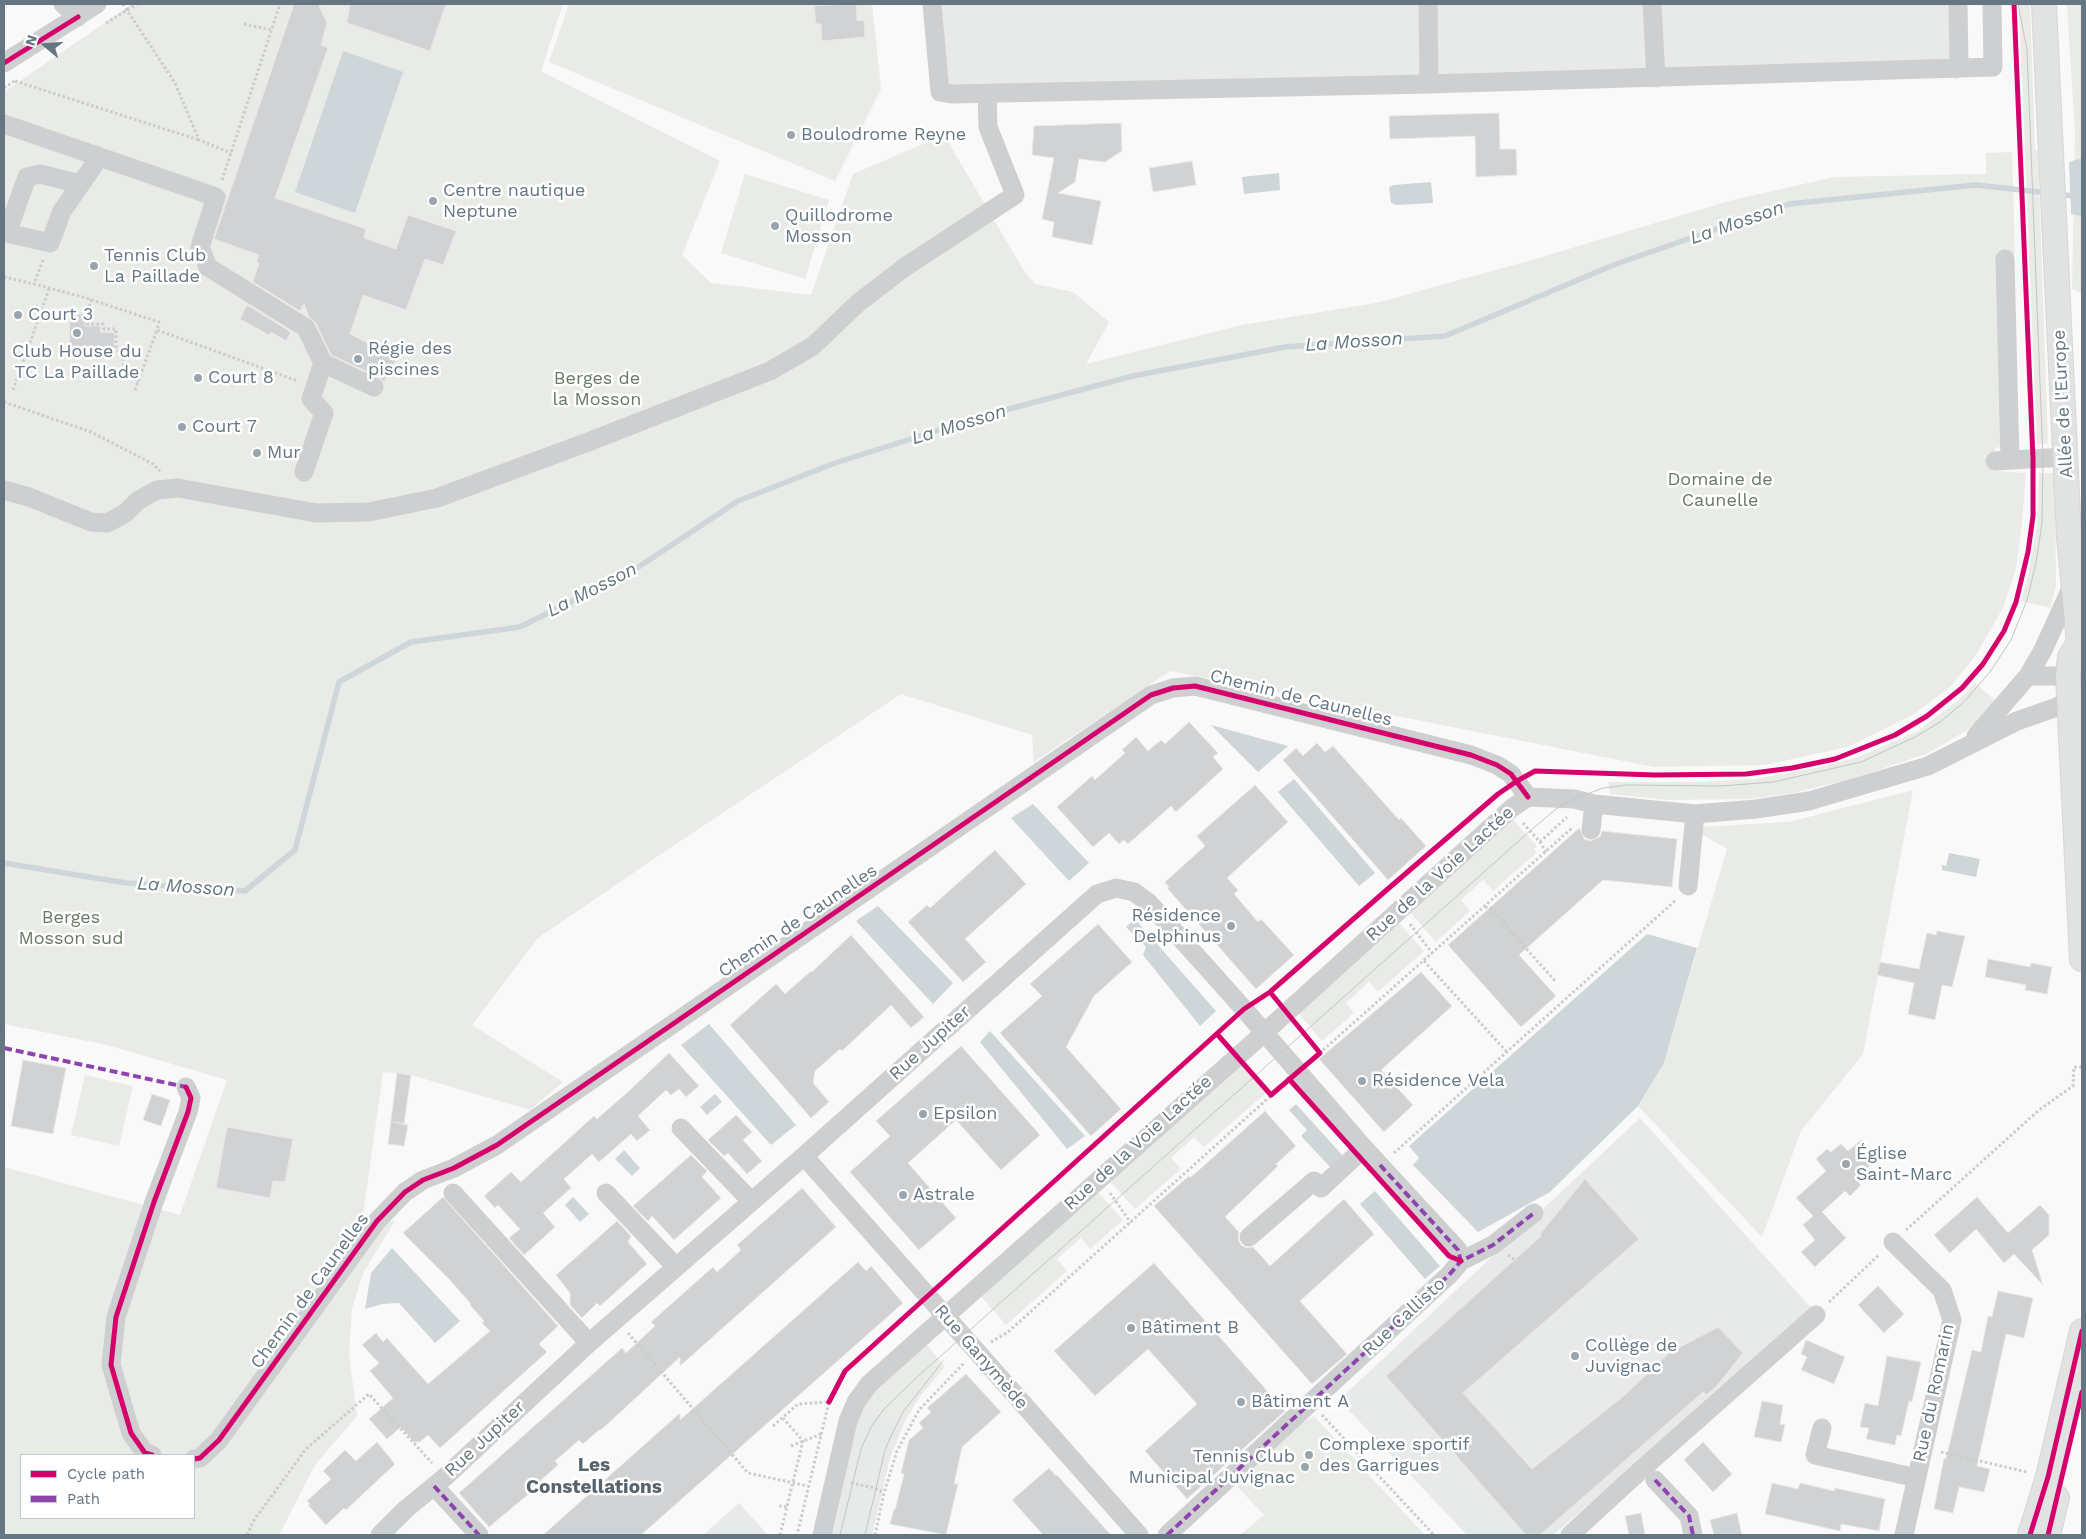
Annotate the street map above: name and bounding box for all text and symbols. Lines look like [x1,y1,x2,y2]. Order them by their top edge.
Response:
north arrow [20,20,70,70]
text: N [22,33,40,48]
place label: Boulodrome Reyne [801,124,966,146]
marker: Boulodrome Reyne [785,129,797,141]
place label: Centre nautique Neptune [443,180,585,222]
marker: Centre nautique Neptune [427,195,439,207]
water label: La Mosson [1687,196,1787,250]
place label: Quillodrome Mosson [785,205,893,248]
marker: Quillodrome Mosson [769,220,781,232]
place label: Tennis Club La Paillade [104,245,206,288]
marker: Tennis Club La Paillade [88,260,100,272]
place label: Court 3 [28,304,93,326]
marker: Court 3 [12,309,24,321]
marker: Club House du TC La Paillade [71,327,83,339]
water label: La Mosson [1304,327,1404,357]
street label: Allée de l'Europe [2048,329,2078,479]
place label: Régie des piscines [368,338,452,380]
place label: Club House du TC La Paillade [12,341,142,384]
marker: Régie des piscines [352,353,364,365]
place label: Court 8 [208,367,274,389]
park label: Berges de la Mosson [553,368,641,410]
marker: Court 8 [192,372,204,384]
water label: La Mosson [909,400,1009,450]
place label: Court 7 [192,416,257,438]
marker: Court 7 [176,421,188,433]
place label: Mur [267,442,301,464]
marker: Mur [251,447,263,459]
park label: Domaine de Caunelle [1667,469,1773,512]
water label: La Mosson [543,558,641,622]
street label: Chemin de Caunelles [1208,665,1394,731]
street label: Rue de la Voie Lactée [1362,802,1518,946]
street label: Chemin de Caunelles [714,860,882,982]
water label: La Mosson [136,872,236,902]
place label: Résidence Delphinus [1131,905,1221,948]
park label: Berges Mosson sud [19,907,123,950]
marker: Résidence Delphinus [1225,920,1237,932]
street label: Rue Jupiter [885,1001,975,1085]
place label: Résidence Vela [1372,1070,1505,1092]
street label: Rue de la Voie Lactée [1060,1071,1216,1215]
marker: Résidence Vela [1356,1075,1368,1087]
place label: Epsilon [933,1103,997,1125]
marker: Epsilon [917,1108,929,1120]
place label: Église Saint-Marc [1856,1143,1952,1186]
marker: Église Saint-Marc [1840,1158,1852,1170]
place label: Astrale [913,1184,975,1206]
marker: Astrale [897,1189,909,1201]
street label: Chemin de Caunelles [246,1209,374,1373]
street label: Rue Callisto [1358,1273,1450,1361]
street label: Rue Ganymède [930,1300,1032,1414]
place label: Bâtiment B [1141,1317,1239,1339]
marker: Bâtiment B [1125,1322,1137,1334]
street label: Rue du Romarin [1909,1322,1959,1464]
place label: Collège de Juvignac [1585,1335,1677,1378]
marker: Collège de Juvignac [1569,1350,1581,1362]
place label: Bâtiment A [1251,1391,1349,1413]
street label: Rue Jupiter [440,1396,530,1482]
marker: Bâtiment A [1235,1396,1247,1408]
place label: Complexe sportif des Garrigues [1319,1434,1470,1476]
place label: Tennis Club Municipal Juvignac [1128,1446,1295,1488]
marker: Complexe sportif des Garrigues [1303,1449,1315,1461]
legend [20,1454,195,1519]
district label: Les Constellations [526,1454,662,1498]
marker: Tennis Club Municipal Juvignac [1299,1461,1311,1473]
text: Cycle path [67,1465,145,1483]
text: Path [67,1490,100,1508]

